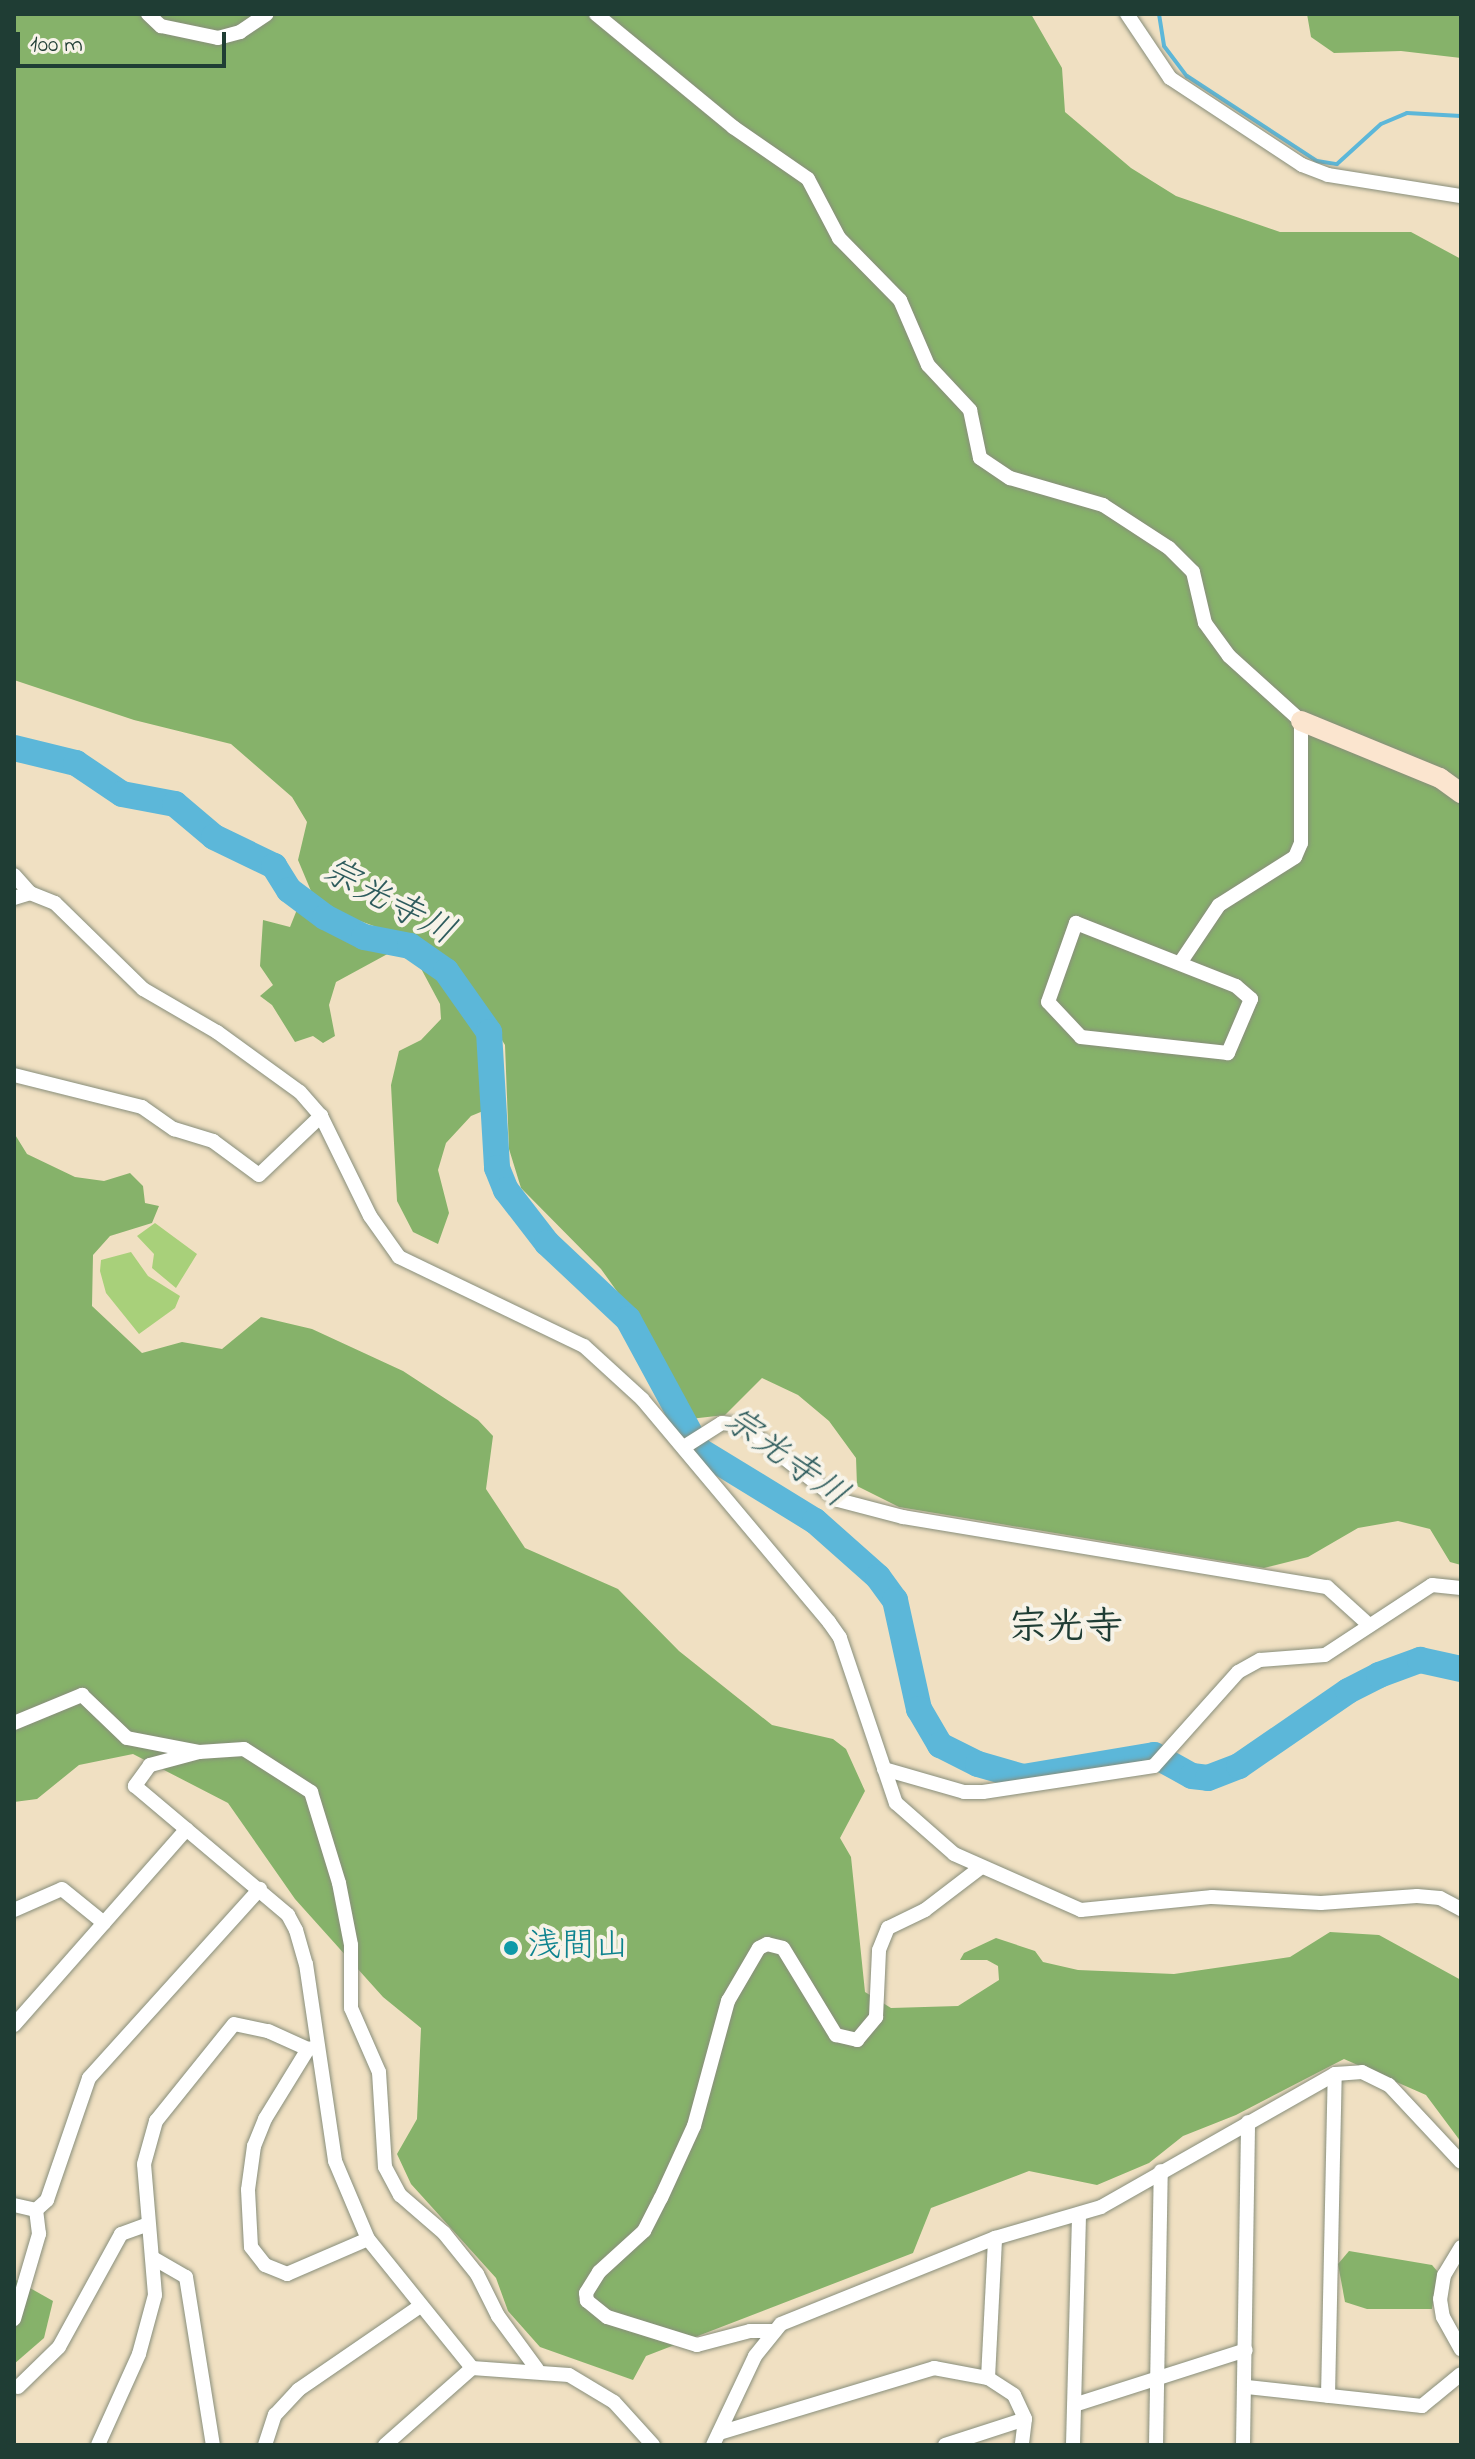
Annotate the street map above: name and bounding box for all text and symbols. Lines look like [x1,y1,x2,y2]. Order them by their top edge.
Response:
scale bar [20,16,230,66]
text: 100 m [30,28,83,63]
water label: 宗光寺川 [314,850,462,956]
water label: 宗光寺川 [714,1399,856,1519]
district label: 宗光寺 [1009,1607,1123,1653]
place label: 浅間山 [527,1928,629,1968]
marker: 浅間山 [502,1939,520,1957]

